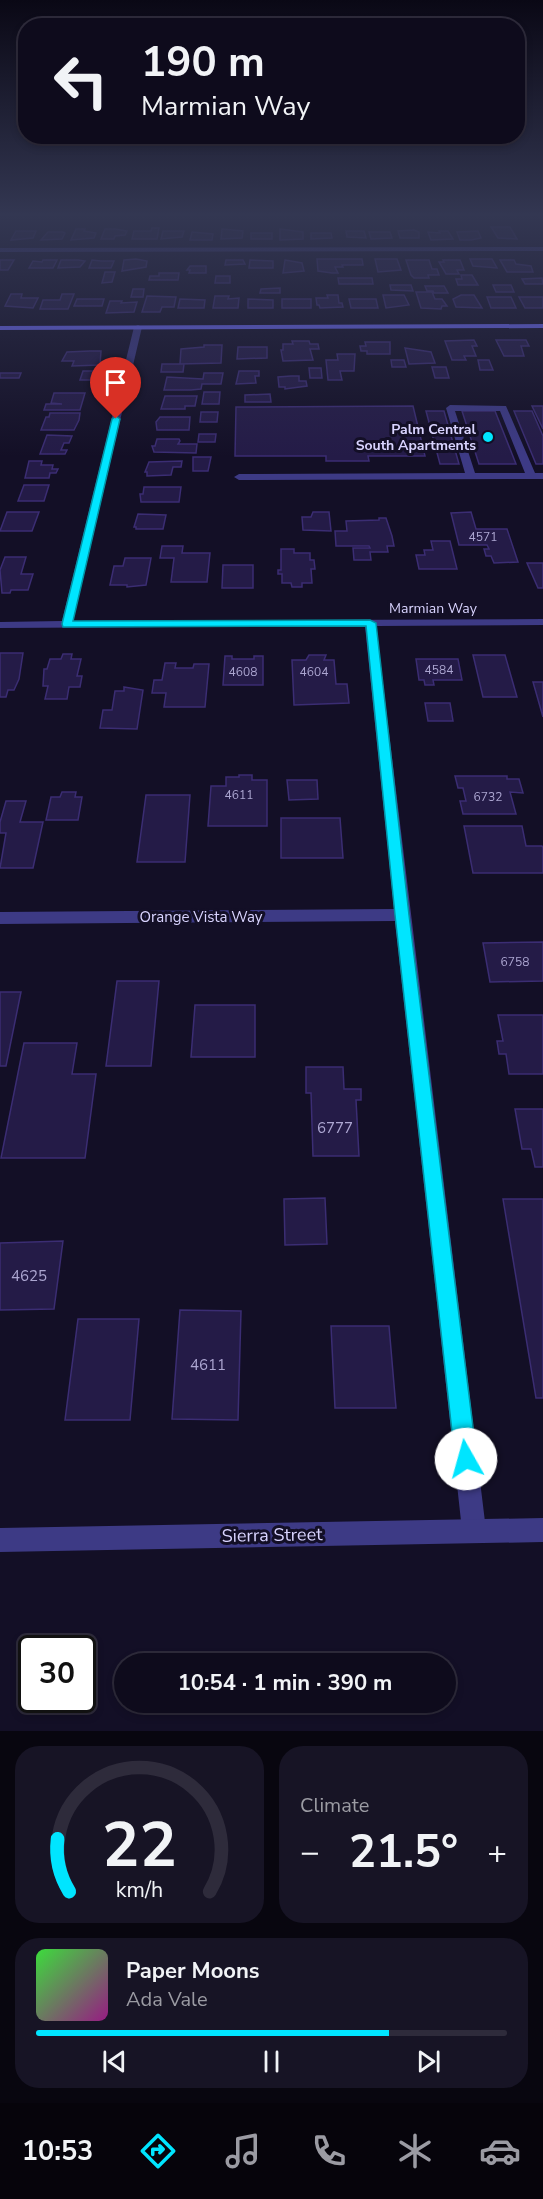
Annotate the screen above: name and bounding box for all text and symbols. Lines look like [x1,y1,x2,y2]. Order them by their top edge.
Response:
text: 190 m [141,34,265,91]
icon: left [42,42,120,120]
text: Marmian Way [141,88,310,125]
pin [90,357,141,419]
icon: arrive [99,366,132,399]
place label: Palm Central South Apartments [356,420,477,455]
marker: Palm Central South Apartments [481,430,495,444]
house number: 4571 [469,529,497,545]
street label: Marmian Way [389,599,478,618]
house number: 4584 [425,662,453,678]
house number: 4608 [229,664,257,680]
house number: 4604 [300,664,328,680]
house number: 4611 [225,787,253,803]
house number: 6732 [474,789,502,805]
street label: Orange Vista Way [139,907,263,927]
house number: 6758 [501,954,529,970]
house number: 6777 [317,1118,353,1138]
house number: 4625 [11,1266,47,1286]
house number: 4611 [190,1355,226,1375]
position arrow [434,1427,498,1491]
street label: Sierra Street [221,1522,323,1548]
speed limit sign: 30 [18,1635,96,1713]
text: 10:54 · 1 min · 390 m [178,1668,392,1698]
text: Climate [300,1792,369,1819]
text: 22 [102,1803,177,1888]
text: 21.5° [349,1822,458,1883]
text: − [300,1830,320,1875]
text: + [487,1830,507,1875]
text: km/h [116,1875,163,1905]
text: Paper Moons [126,1956,260,1986]
text: Ada Vale [126,1986,208,2013]
icon: previous [98,2045,131,2078]
icon: pause [255,2045,288,2078]
icon: next [412,2045,445,2078]
icon: directions [137,2130,179,2172]
icon: music [222,2130,264,2172]
icon: phone [308,2130,350,2172]
icon: climate [394,2130,436,2172]
icon: car [479,2130,521,2172]
text: 10:53 [22,2133,93,2170]

